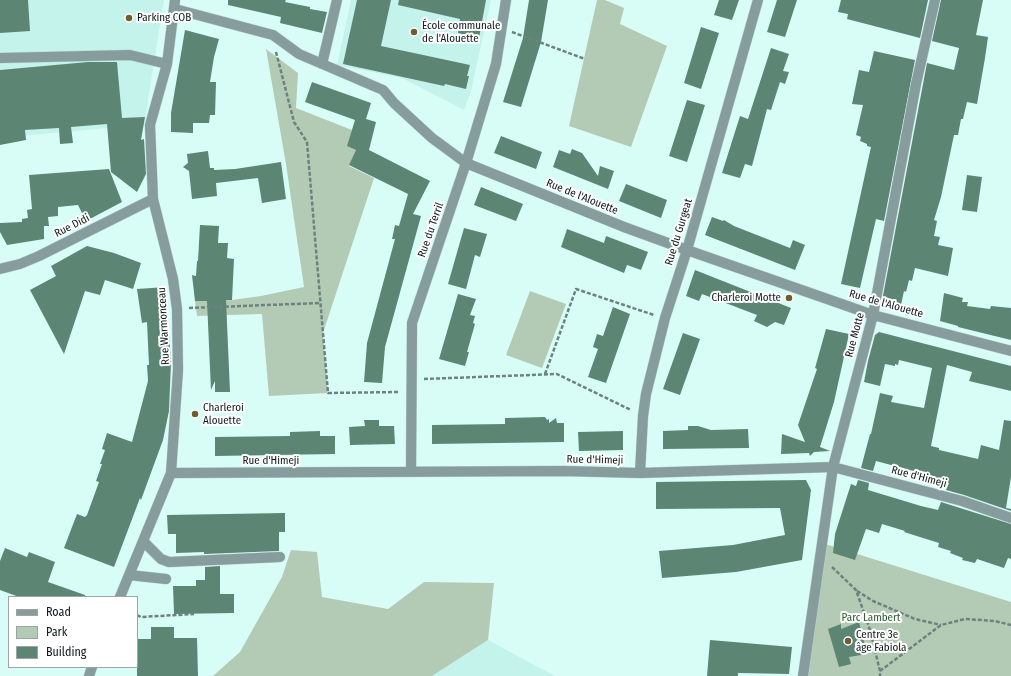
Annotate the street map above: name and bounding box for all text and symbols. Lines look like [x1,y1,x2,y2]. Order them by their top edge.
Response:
place label: Parking COB [137,11,191,25]
marker: Parking COB [124,13,134,23]
place label: École communale de l'Alouette [422,19,500,45]
marker: École communale de l'Alouette [409,27,419,37]
street label: Rue de l'Alouette [544,177,620,217]
street label: Rue du Gurgeat [663,197,695,267]
street label: Rue du Terril [415,201,447,259]
street label: Rue Didi [52,212,92,240]
street label: Rue Warmonceau [155,287,173,365]
street label: Rue de l'Alouette [847,287,925,321]
place label: Charleroi Motte [711,291,781,305]
marker: Charleroi Motte [784,293,794,303]
street label: Rue Motte [843,311,867,359]
place label: Charleroi Alouette [203,401,244,427]
marker: Charleroi Alouette [190,409,200,419]
street label: Rue d'Himeji [567,453,623,467]
street label: Rue d'Himeji [243,454,299,468]
street label: Rue d'Himeji [890,463,948,491]
legend [8,596,138,668]
text: Road [46,605,71,619]
park label: Parc Lambert [842,611,900,625]
text: Park [46,625,67,639]
place label: Centre 3e âge Fabiola [856,628,906,654]
marker: Centre 3e âge Fabiola [843,636,853,646]
text: Building [46,645,86,659]

